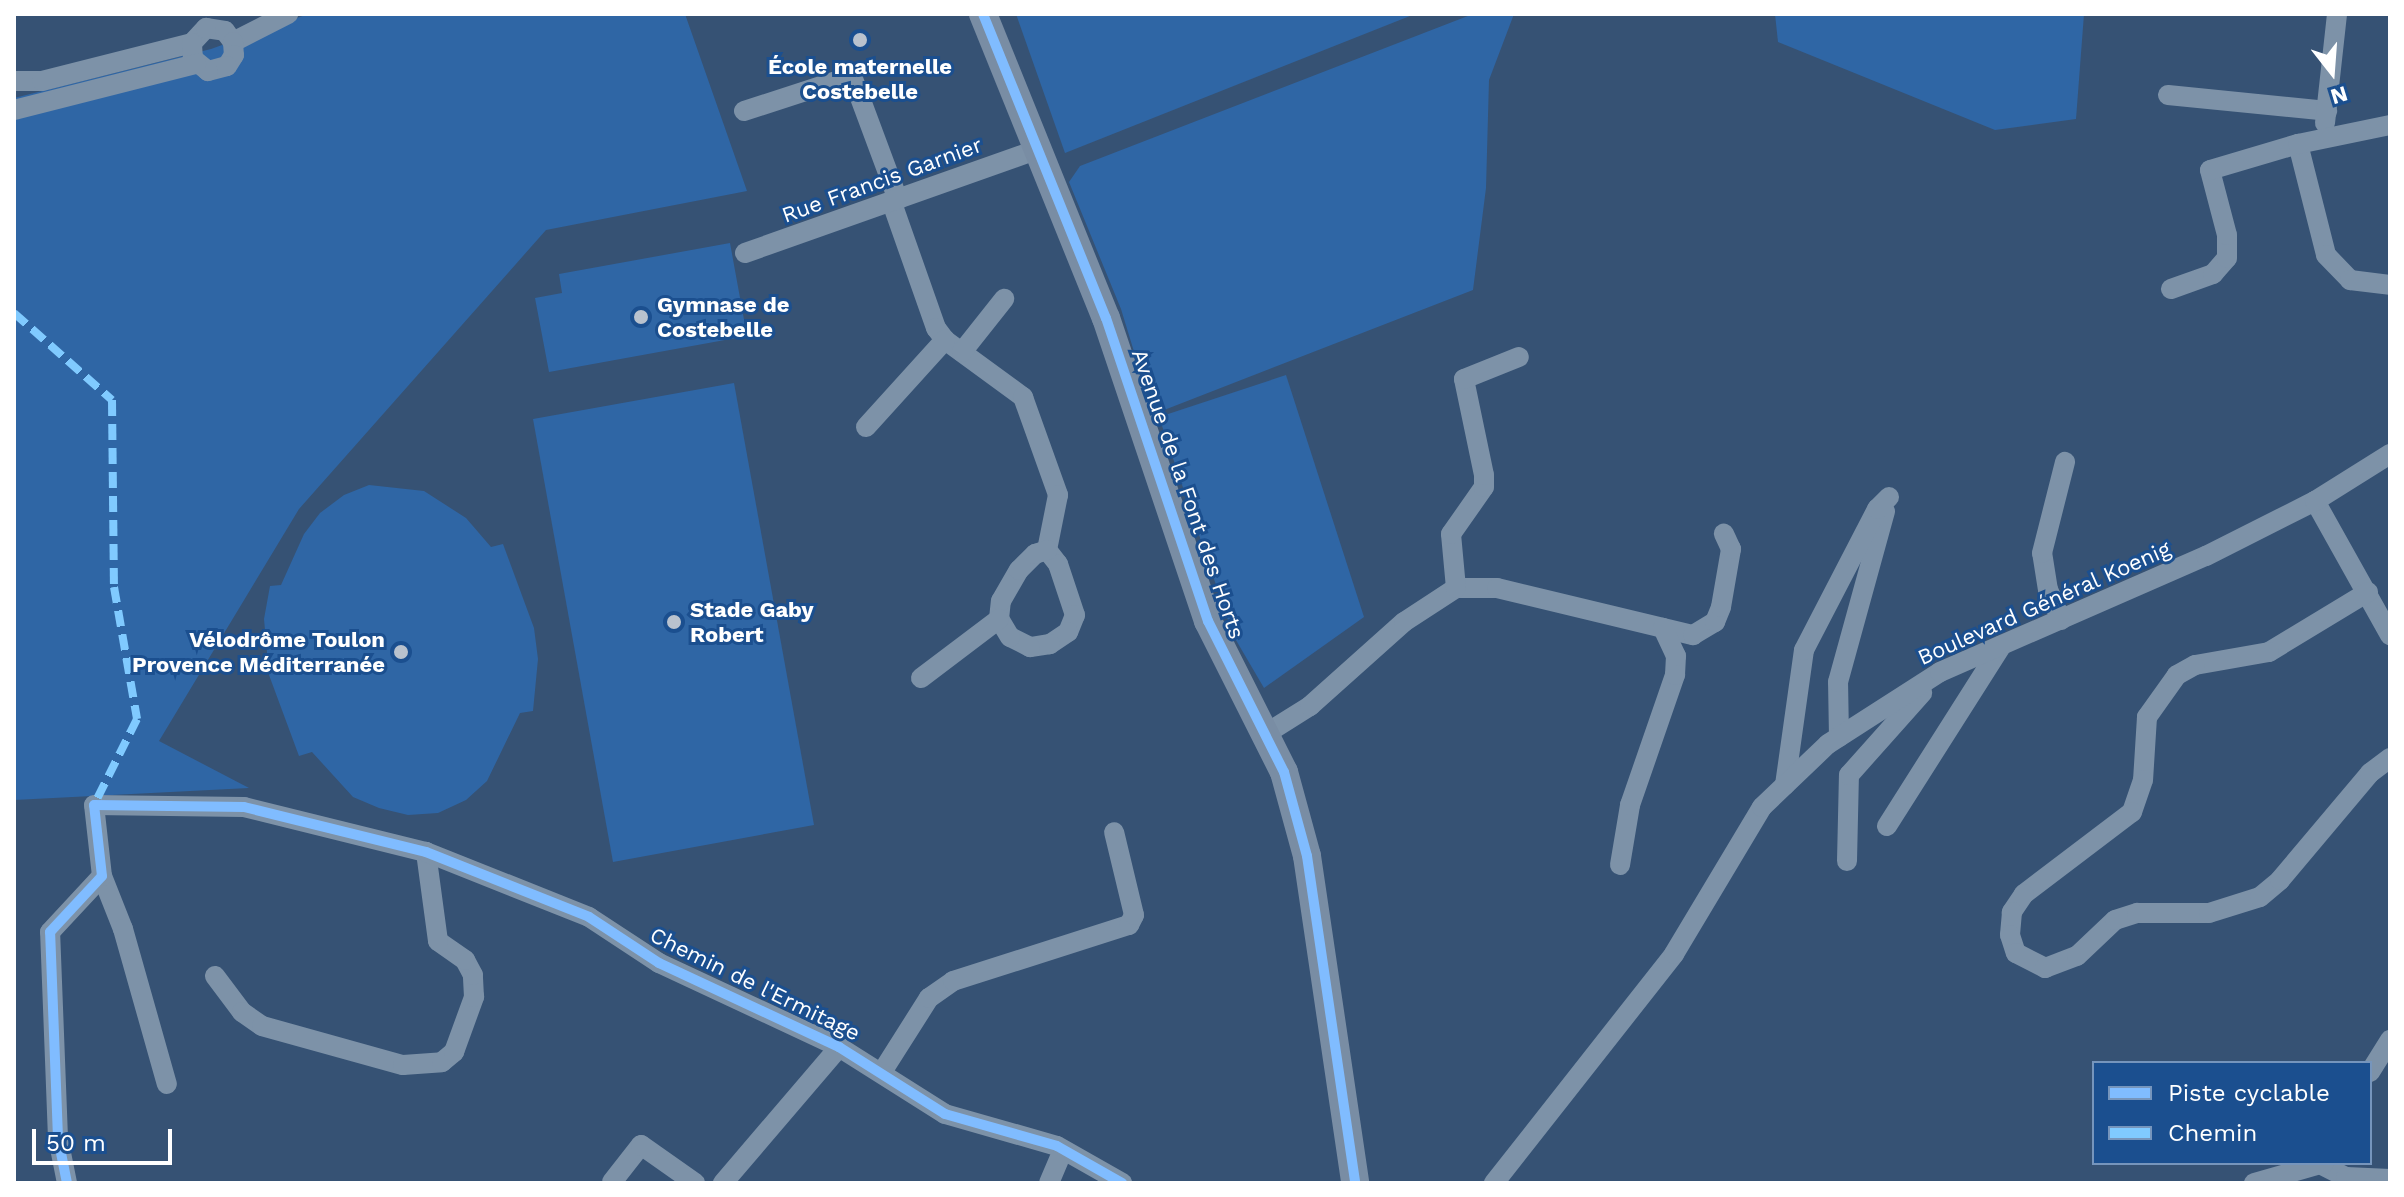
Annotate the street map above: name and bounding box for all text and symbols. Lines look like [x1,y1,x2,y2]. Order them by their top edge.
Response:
marker: École maternelle Costebelle [851,31,869,49]
north arrow [2292,32,2372,112]
place label: École maternelle Costebelle [768,53,952,104]
text: N [2328,81,2351,110]
street label: Rue Francis Garnier [778,131,986,229]
place label: Gymnase de Costebelle [657,291,790,342]
marker: Gymnase de Costebelle [632,308,650,326]
street label: Avenue de la Font des Horts [1126,345,1250,643]
street label: Boulevard Général Koenig [1913,535,2175,671]
place label: Stade Gaby Robert [690,596,814,648]
marker: Stade Gaby Robert [665,613,683,631]
place label: Vélodrôme Toulon Provence Méditerranée [132,626,385,678]
marker: Vélodrôme Toulon Provence Méditerranée [392,643,410,661]
street label: Chemin de l'Ermitage [646,922,864,1046]
legend [2092,1061,2372,1165]
text: Piste cyclable [2168,1079,2330,1107]
scale bar [36,1113,176,1163]
text: Chemin [2168,1119,2257,1147]
text: 50 m [46,1129,106,1157]

